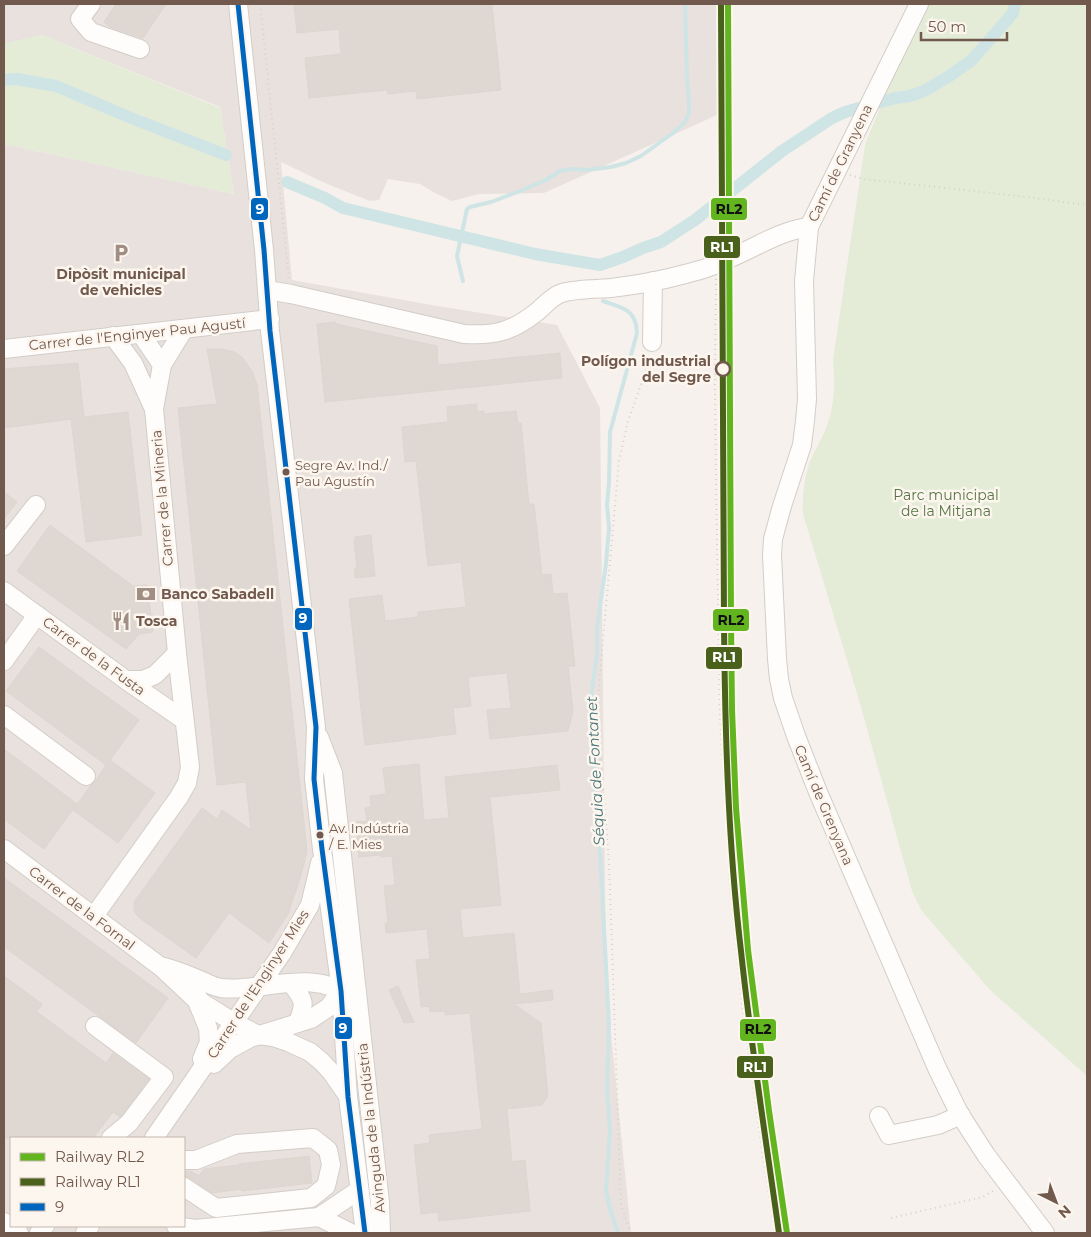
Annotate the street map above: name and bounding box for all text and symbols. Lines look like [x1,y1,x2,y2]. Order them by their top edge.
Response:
scale bar [921,10,1007,42]
text: 50 m [928,17,966,36]
street label: Camí de Granyena [804,101,876,225]
line badge: 9 [250,197,269,221]
line badge: RL2 [710,197,748,221]
text: 9 [256,200,265,218]
text: RL2 [715,200,743,218]
line badge: RL1 [703,235,741,259]
text: RL1 [710,238,734,256]
parking icon: Dipòsit municipal de vehicles [110,242,132,264]
place label: Dipòsit municipal de vehicles [56,265,186,299]
street label: Carrer de l'Enginyer Pau Agustí [28,314,248,354]
place label: Polígon industrial del Segre [581,352,711,386]
marker: Polígon industrial del Segre [715,361,731,377]
street label: Carrer de la Mineria [147,429,177,567]
place label: Segre Av. Ind./ Pau Agustín [295,457,388,489]
marker: Segre Av. Ind./ Pau Agustín [281,467,291,477]
park label: Parc municipal de la Mitjana [893,486,999,520]
bank icon: Banco Sabadell [135,583,157,605]
place label: Banco Sabadell [161,585,274,603]
line badge: 9 [294,607,313,631]
line badge: RL2 [712,608,750,632]
text: 9 [299,609,308,627]
restaurant icon: Tosca [110,610,132,632]
text: RL2 [717,611,745,629]
place label: Tosca [136,612,177,630]
street label: Carrer de la Fusta [39,613,149,699]
line badge: RL1 [705,646,743,670]
text: RL1 [712,648,736,666]
water label: Séquia de Fontanet [582,696,608,846]
street label: Camí de Grenyana [790,742,858,868]
place label: Av. Indústria / E. Mies [328,820,409,852]
marker: Av. Indústria / E. Mies [315,830,325,840]
street label: Carrer de la Fornal [25,862,139,954]
street label: Carrer de l'Enginyer Mies [203,906,313,1062]
line badge: 9 [334,1016,353,1040]
line badge: RL2 [739,1018,777,1042]
text: 9 [339,1019,348,1037]
text: RL2 [744,1020,772,1038]
street label: Avinguda de la Indústria [353,1042,389,1214]
line badge: RL1 [736,1055,774,1079]
text: RL1 [743,1058,767,1076]
legend [10,1137,185,1227]
text: Railway RL2 [55,1147,144,1166]
text: Railway RL1 [55,1172,141,1191]
north arrow [1031,1177,1081,1227]
text: 9 [55,1197,64,1216]
text: N [1054,1201,1075,1222]

